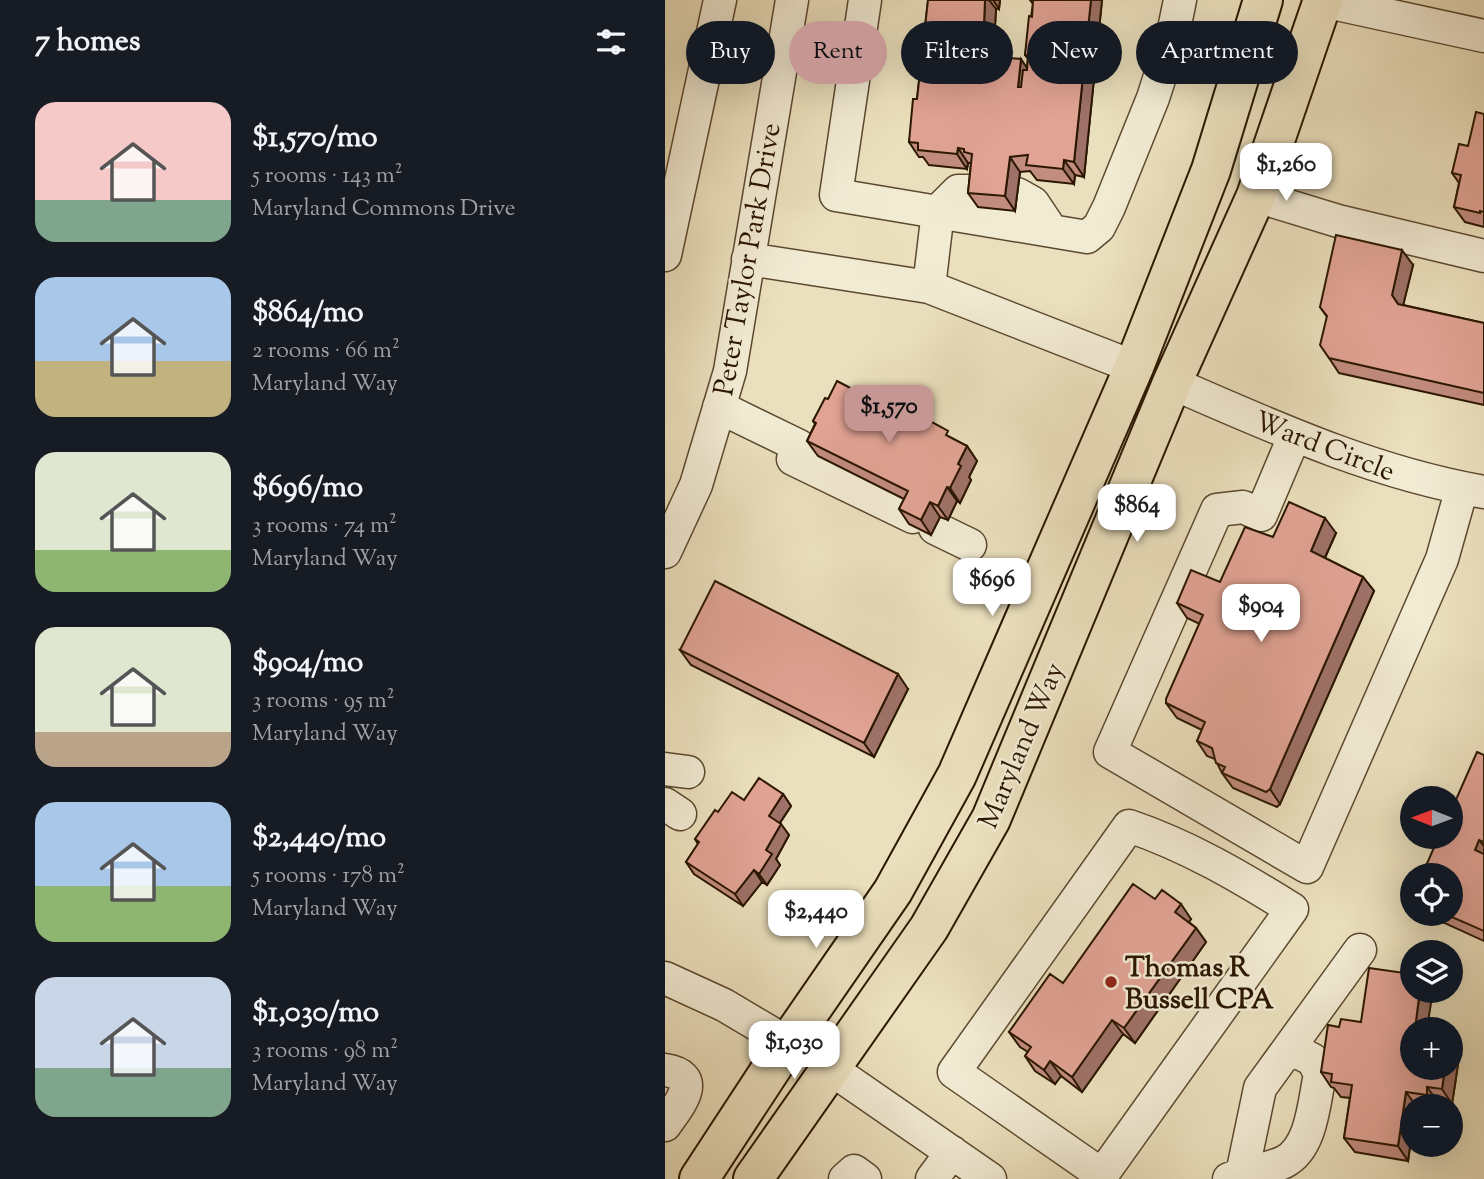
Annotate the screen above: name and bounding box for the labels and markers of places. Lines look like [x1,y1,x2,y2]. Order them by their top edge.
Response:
pin: $1,260 [1229,144,1343,203]
pin: $1,570 [832,386,946,445]
pin: $864 [1096,484,1178,544]
pin: $696 [951,558,1033,618]
pin: $904 [1220,584,1302,644]
pin: $2,440 [759,890,873,950]
place label: Thomas R Bussell CPA [1125,949,1274,1021]
marker: Thomas R Bussell CPA [1103,974,1119,990]
pin: $1,030 [737,1021,851,1081]

